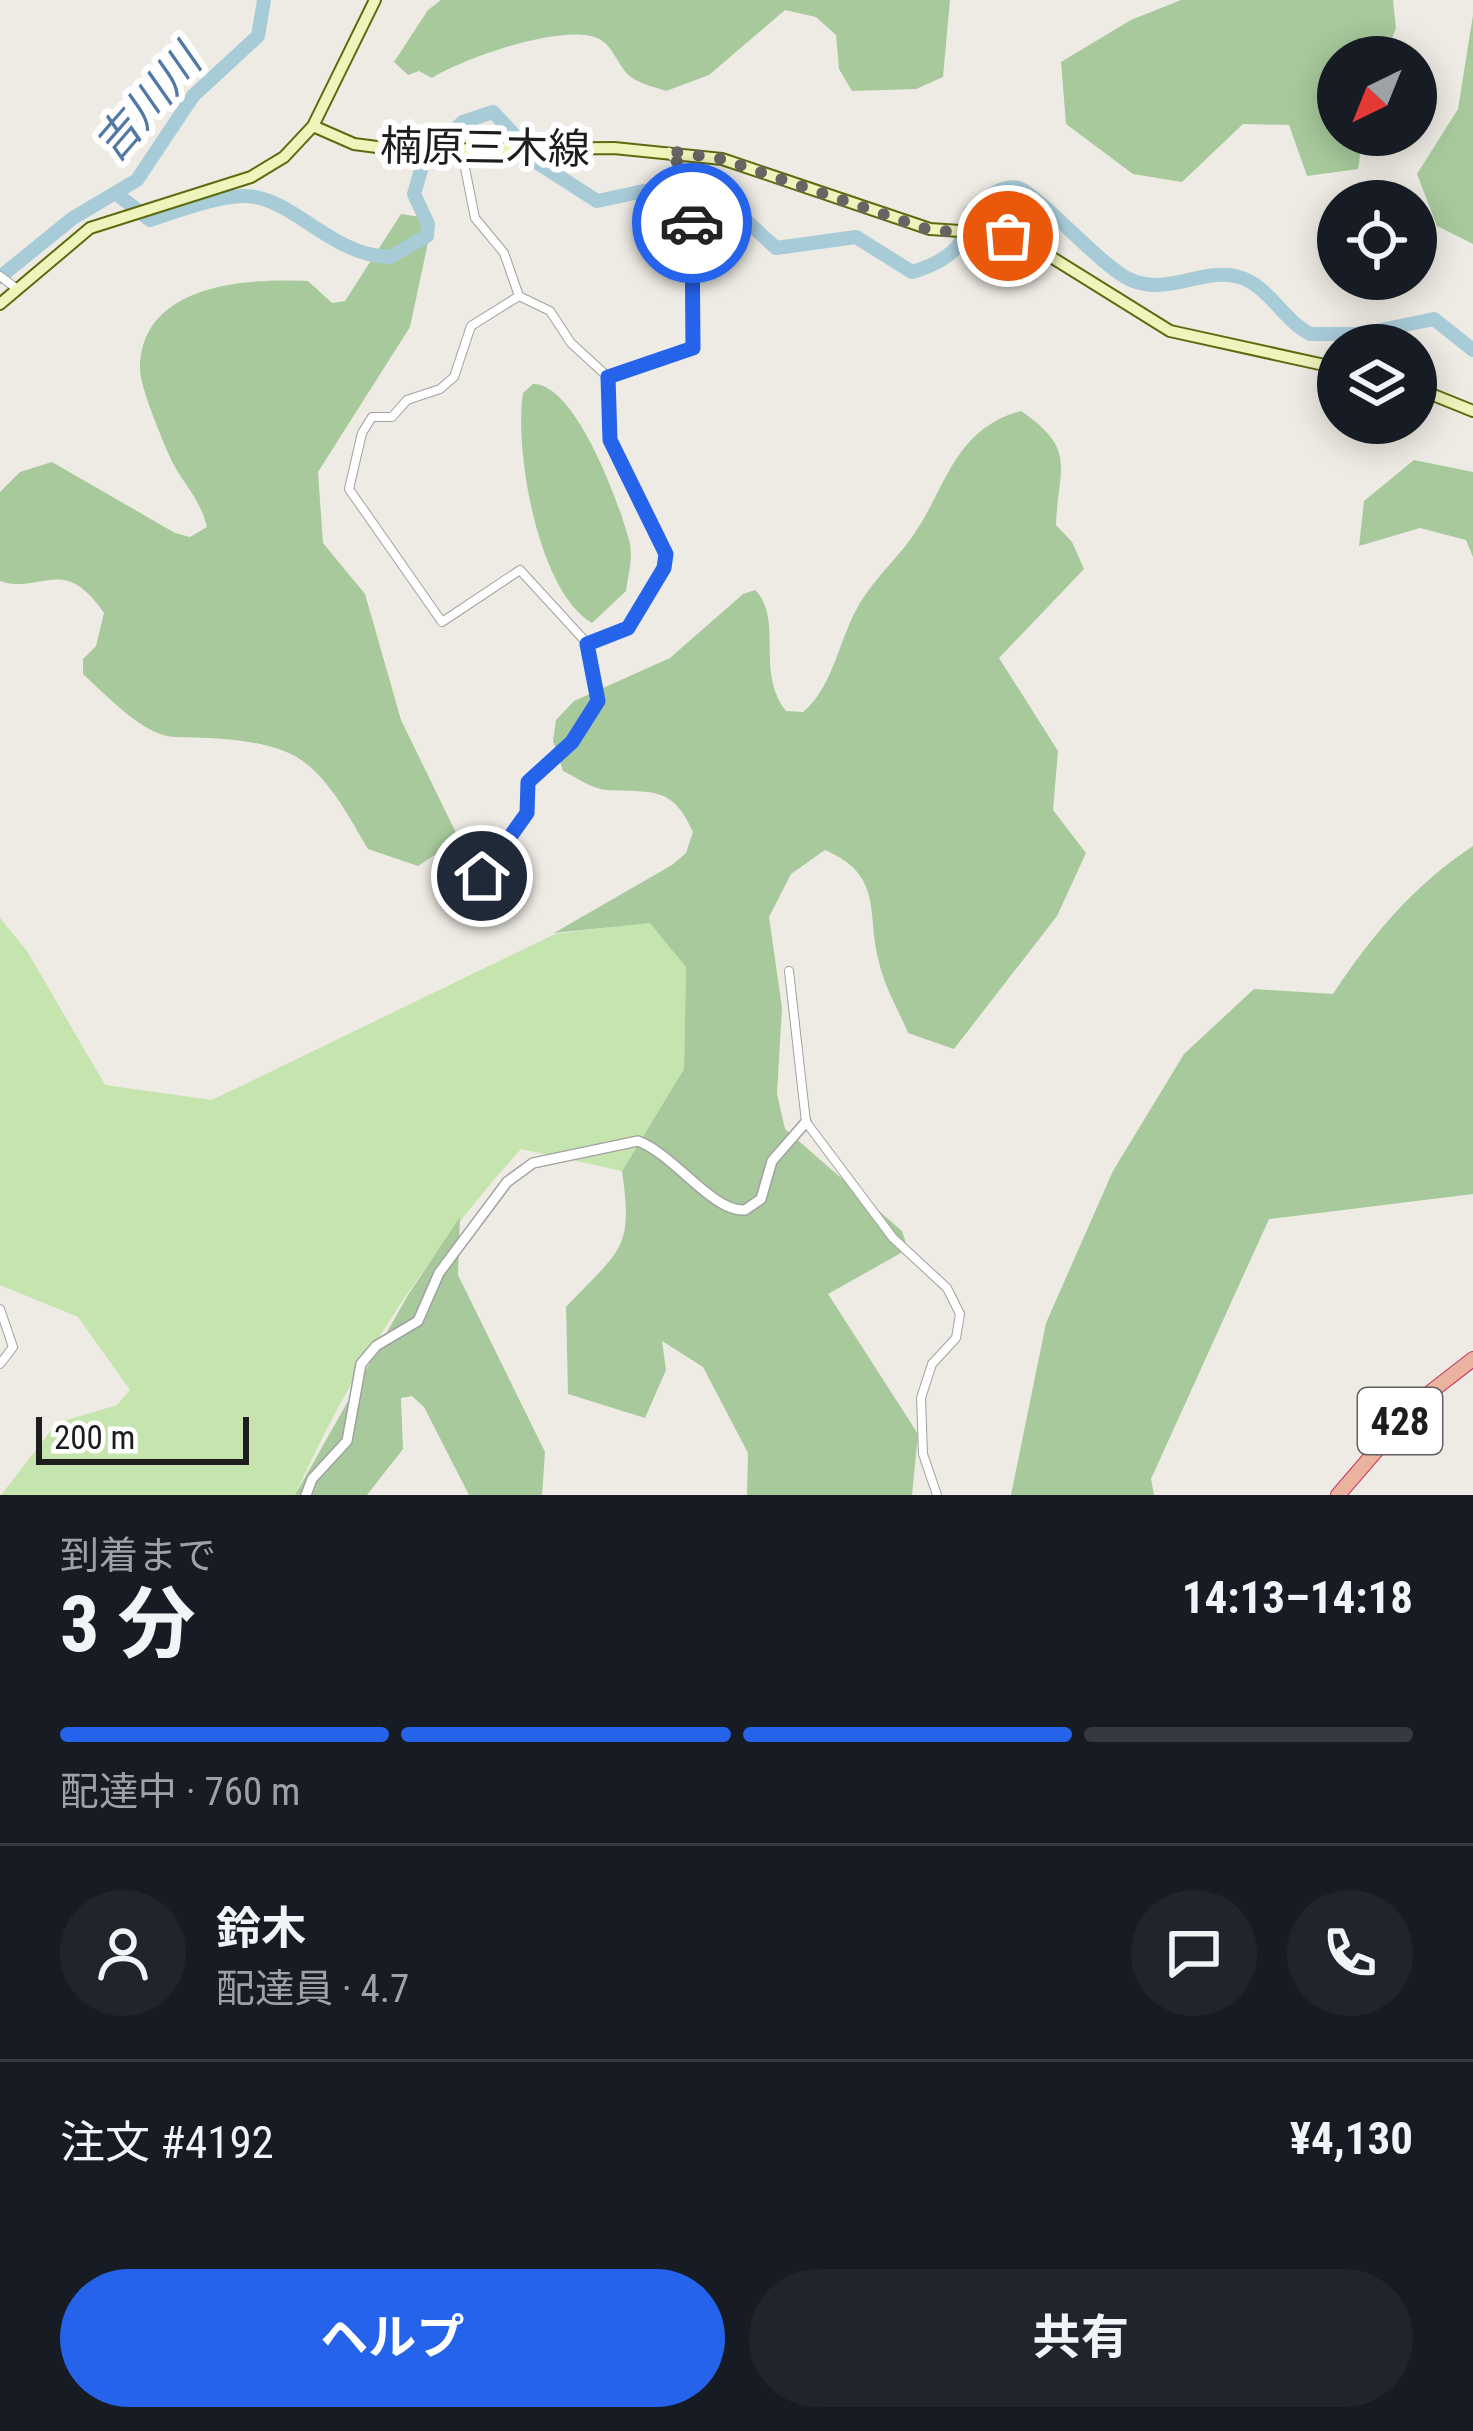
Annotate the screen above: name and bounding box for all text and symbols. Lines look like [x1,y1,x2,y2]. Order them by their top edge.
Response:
water label: 吉川川 [83,32,214,172]
north arrow [1317,36,1437,156]
map controls [1317,36,1437,444]
street label: 楠原三木線 [380,121,590,174]
courier [632,163,752,283]
button: locate [1317,180,1437,300]
pin [957,185,1059,287]
icon: car [659,190,725,256]
icon: bag [975,203,1041,269]
button: layers [1317,324,1437,444]
pin [431,825,533,927]
icon: home [449,843,515,909]
road number: 428 [1358,1388,1442,1454]
scale bar [36,1411,249,1464]
text: 200 m [54,1418,135,1457]
text: 到着まで [60,1533,216,1579]
text: 14:13–14:18 [1182,1571,1413,1624]
text: 3 分 [60,1579,195,1670]
text: 配達中 · 760 m [60,1769,300,1815]
button: person [60,1890,186,2016]
button: chat [1131,1890,1257,2016]
button: phone [1287,1890,1413,2016]
text: 鈴木 [216,1902,306,1955]
text: 配達員 · 4.7 [216,1966,409,2012]
text: ¥4,130 [1290,2112,1413,2165]
text: 注文 #4192 [60,2116,274,2169]
button: ヘルプ [60,2269,725,2407]
button: 共有 [749,2269,1413,2407]

